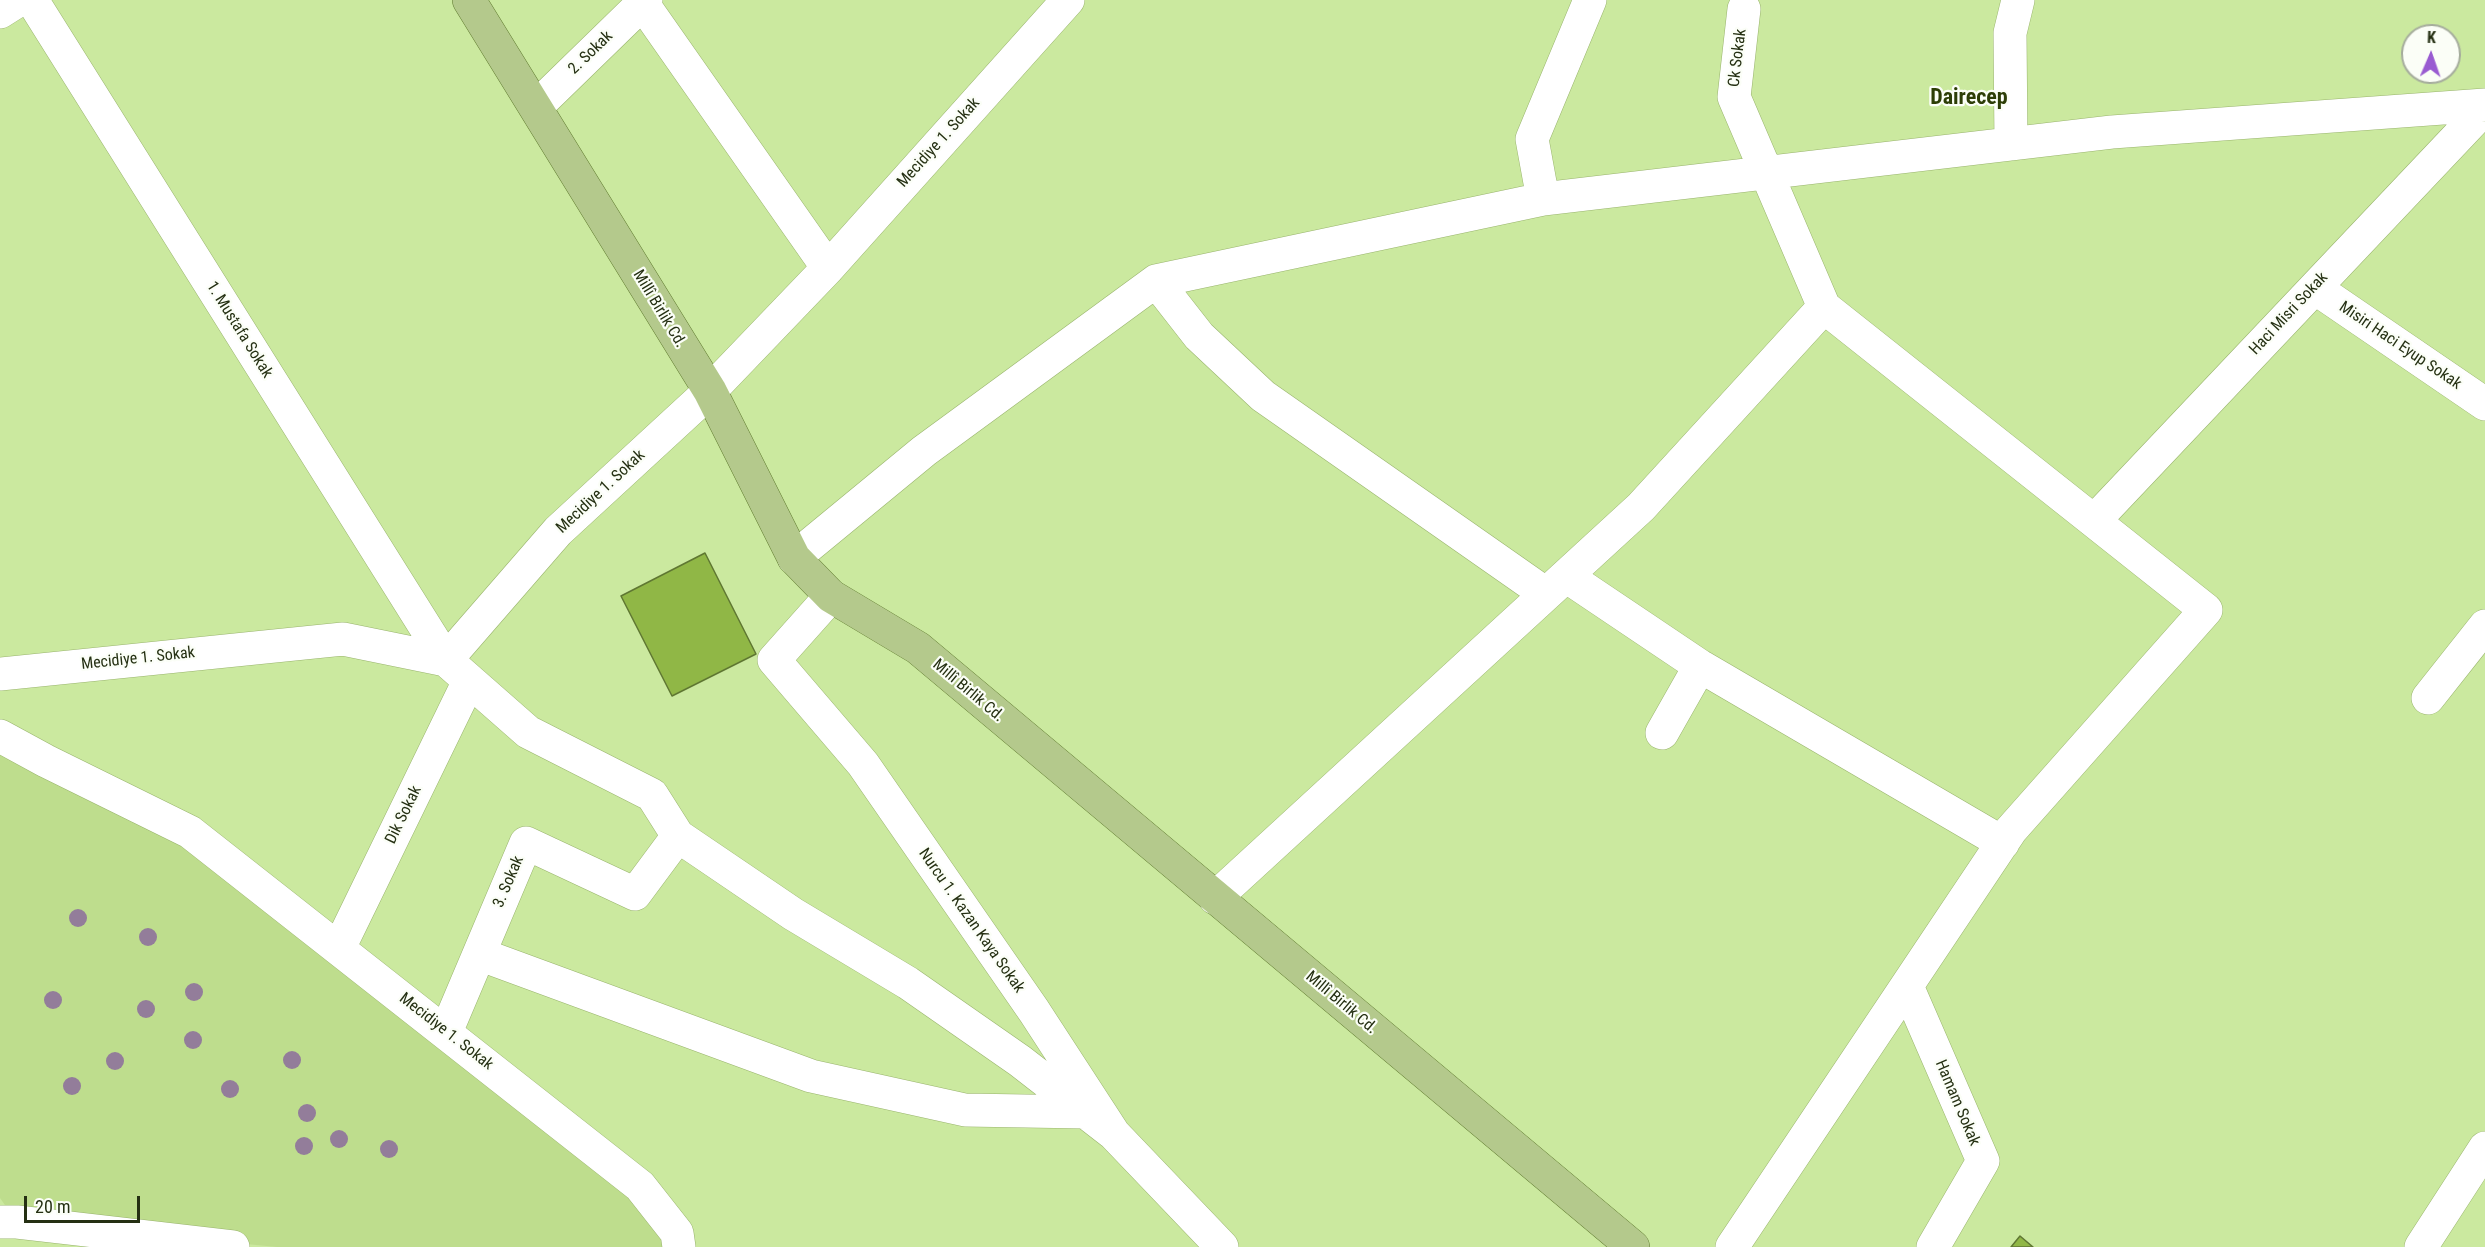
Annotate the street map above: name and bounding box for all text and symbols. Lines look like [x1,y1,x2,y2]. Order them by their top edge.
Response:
north arrow [2401,24,2461,84]
street label: 2. Sokak [565,27,617,79]
street label: Ck Sokak [1725,28,1751,88]
text: K [2427,28,2436,47]
district label: Dairecep [1930,85,2008,111]
street label: Mecidiye 1. Sokak [894,94,984,192]
street label: Millî Birlik Cd. [628,267,690,351]
street label: Haci Misri Sokak [2246,269,2332,359]
street label: 1. Mustafa Sokak [202,278,276,382]
street label: Misiri Haci Eyup Sokak [2335,298,2465,394]
street label: Mecidiye 1. Sokak [553,446,649,538]
street label: Mecidiye 1. Sokak [80,643,196,675]
street label: Millî Birlik Cd. [928,656,1008,726]
street label: Dik Sokak [382,783,426,847]
street label: Nurcu 1. Kazan Kaya Sokak [914,845,1028,997]
street label: 3. Sokak [490,853,528,911]
street label: Millî Birlik Cd. [1301,968,1381,1038]
street label: Mecidiye 1. Sokak [395,989,497,1075]
street label: Hamam Sokak [1930,1057,1984,1149]
scale bar [27,1184,142,1222]
text: 20 m [35,1196,70,1217]

